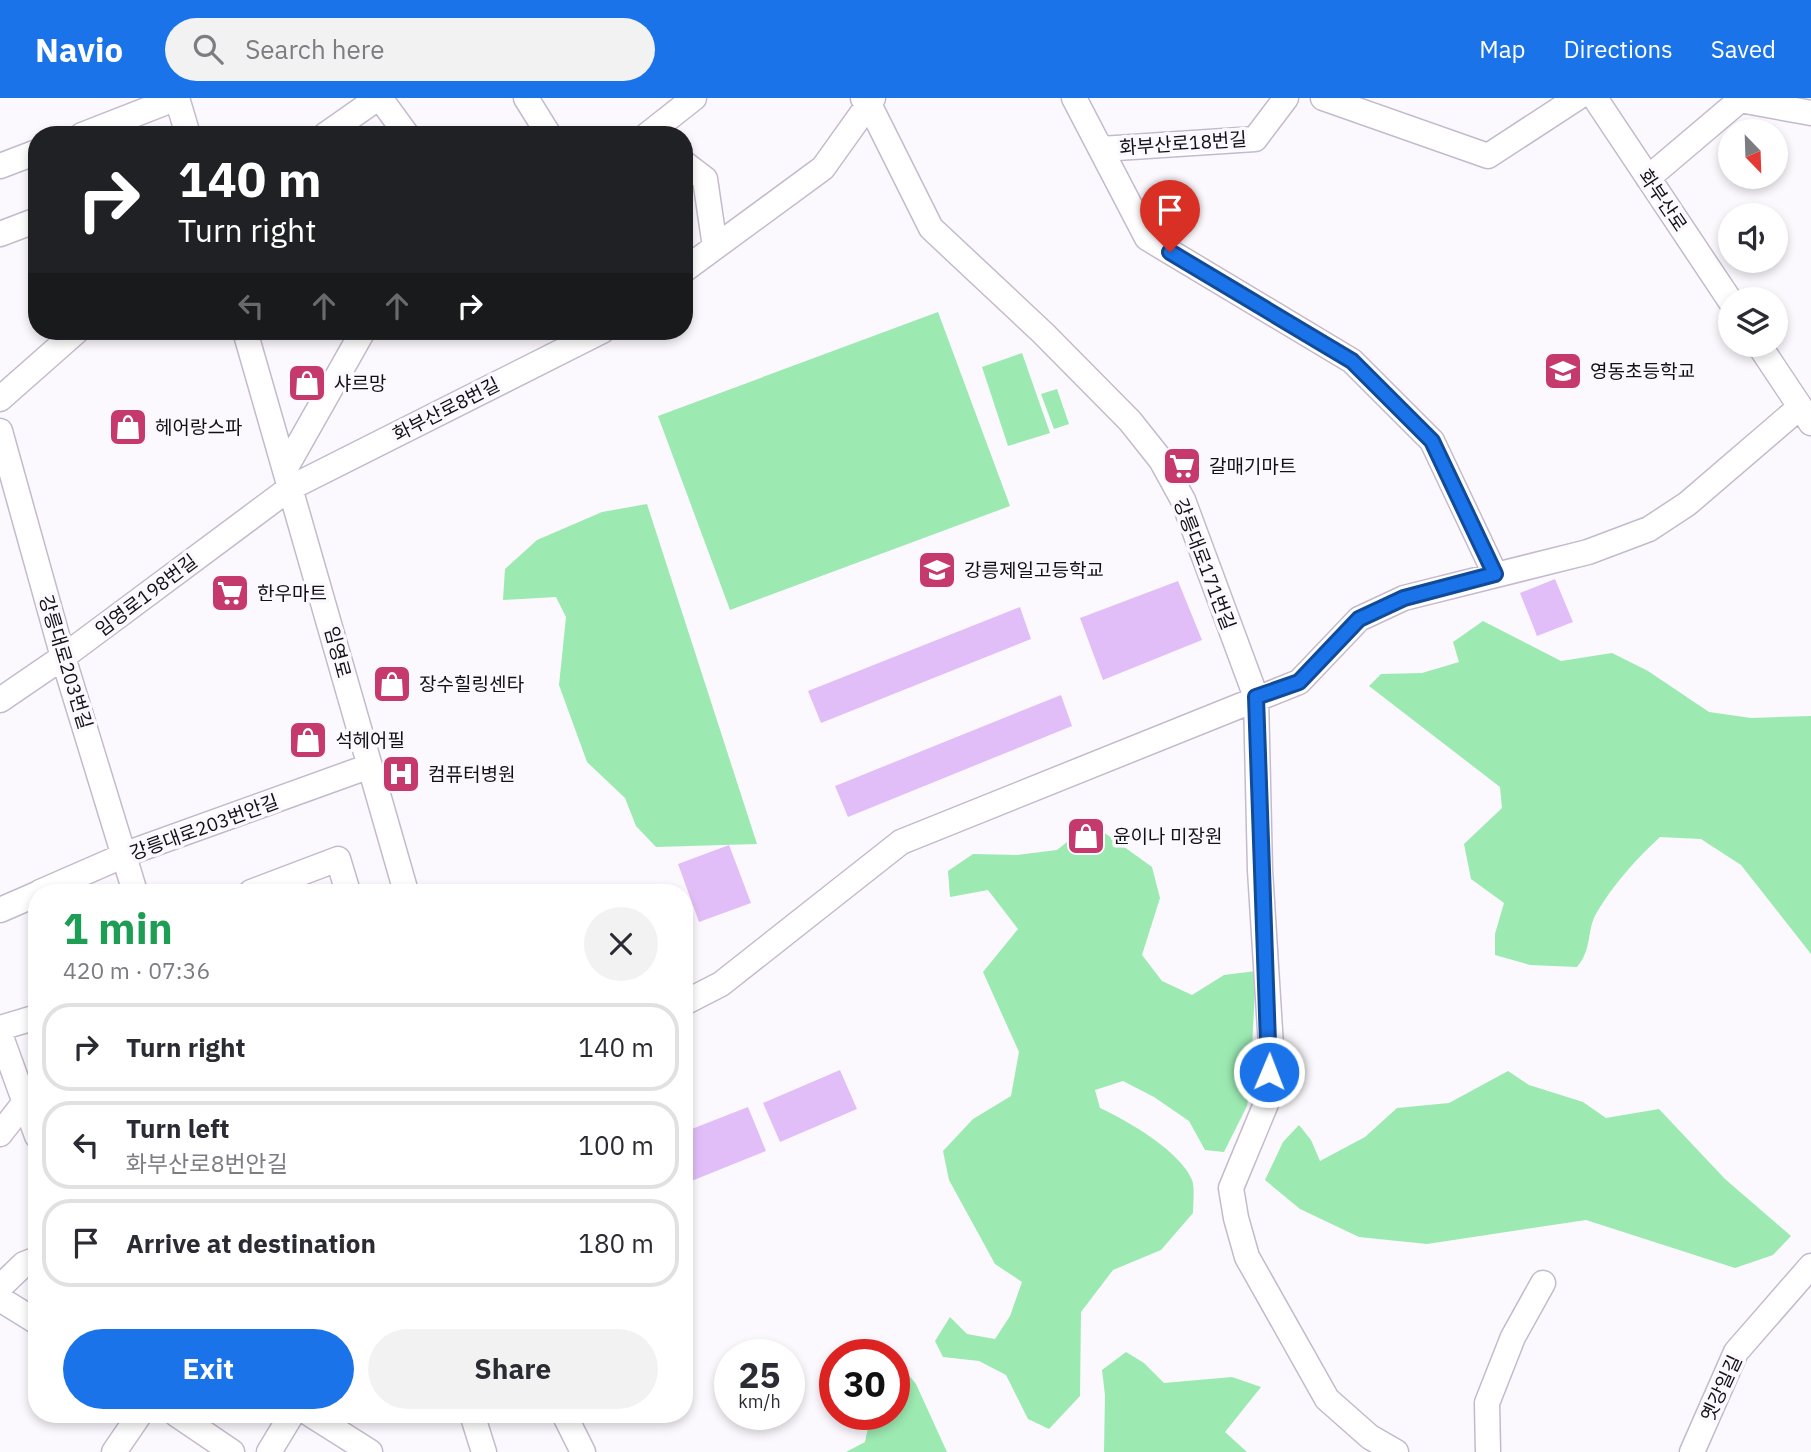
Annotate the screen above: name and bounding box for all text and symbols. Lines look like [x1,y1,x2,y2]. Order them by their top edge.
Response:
search box [165,18,655,81]
text: Navio [35,28,123,71]
icon: search [189,30,227,68]
text: Search here [245,32,385,66]
text: Map [1479,33,1525,65]
text: Directions [1563,33,1673,65]
text: Saved [1711,33,1776,65]
north arrow [1718,119,1788,189]
map controls [1718,119,1788,357]
street label: 화부산로18번길 [1118,127,1248,159]
text: 140 m [178,147,322,210]
icon: right [63,154,154,245]
street label: 화부산로 [1634,164,1692,236]
pin [1140,180,1200,252]
icon: arrive [1151,191,1189,229]
button: sound [1718,203,1788,273]
text: Turn right [178,209,316,251]
icon: left [232,287,270,325]
icon: ahead [305,287,343,325]
icon: ahead [378,287,416,325]
icon: right [451,287,489,325]
button: layers [1718,287,1788,357]
school or university icon: 영동초등학교 [1542,350,1584,392]
place label: 영동초등학교 [1590,359,1695,383]
shop icon: 샤르망 [286,362,328,404]
place label: 샤르망 [334,371,386,395]
street label: 화부산로8번길 [389,372,503,446]
shop icon: 헤어랑스파 [107,406,149,448]
place label: 헤어랑스파 [155,415,242,439]
supermarket icon: 갈매기마트 [1161,445,1203,487]
place label: 갈매기마트 [1209,454,1296,478]
street label: 강릉대로171번길 [1169,495,1241,633]
street label: 임영로198번길 [90,549,202,641]
school or university icon: 강릉제일고등학교 [916,549,958,591]
place label: 강릉제일고등학교 [964,558,1104,582]
supermarket icon: 한우마트 [209,572,251,614]
place label: 한우마트 [257,581,327,605]
street label: 강릉대로203번길 [34,592,98,732]
street label: 임영로 [320,624,356,680]
shop icon: 장수힐링센타 [371,663,413,705]
place label: 장수힐링센타 [419,672,524,696]
shop icon: 석헤어필 [287,719,329,761]
place label: 석헤어필 [335,728,405,752]
hospital icon: 컴퓨터병원 [380,753,422,795]
place label: 컴퓨터병원 [428,762,515,786]
street label: 강릉대로203번안길 [126,789,282,865]
shop icon: 윤이나 미장원 [1065,815,1107,857]
place label: 윤이나 미장원 [1113,824,1222,848]
text: 1 min [63,901,173,956]
button: close [584,907,658,981]
text: 420 m · 07:36 [63,955,210,985]
icon: right [67,1028,105,1066]
text: Turn right [126,1030,245,1064]
text: 140 m [578,1030,654,1064]
position arrow [1232,1035,1306,1109]
text: Turn left [126,1111,229,1145]
icon: left [67,1126,105,1164]
text: 100 m [578,1128,654,1162]
text: 화부산로8번안길 [126,1148,288,1178]
icon: arrive [67,1224,105,1262]
text: Arrive at destination [126,1226,376,1260]
text: 180 m [578,1226,654,1260]
button: Exit [63,1329,354,1409]
button: Share [368,1329,658,1409]
speed limit sign: 30 [819,1339,910,1430]
street label: 옛강일길 [1695,1351,1747,1425]
text: 25 [738,1352,781,1398]
text: km/h [738,1390,781,1413]

